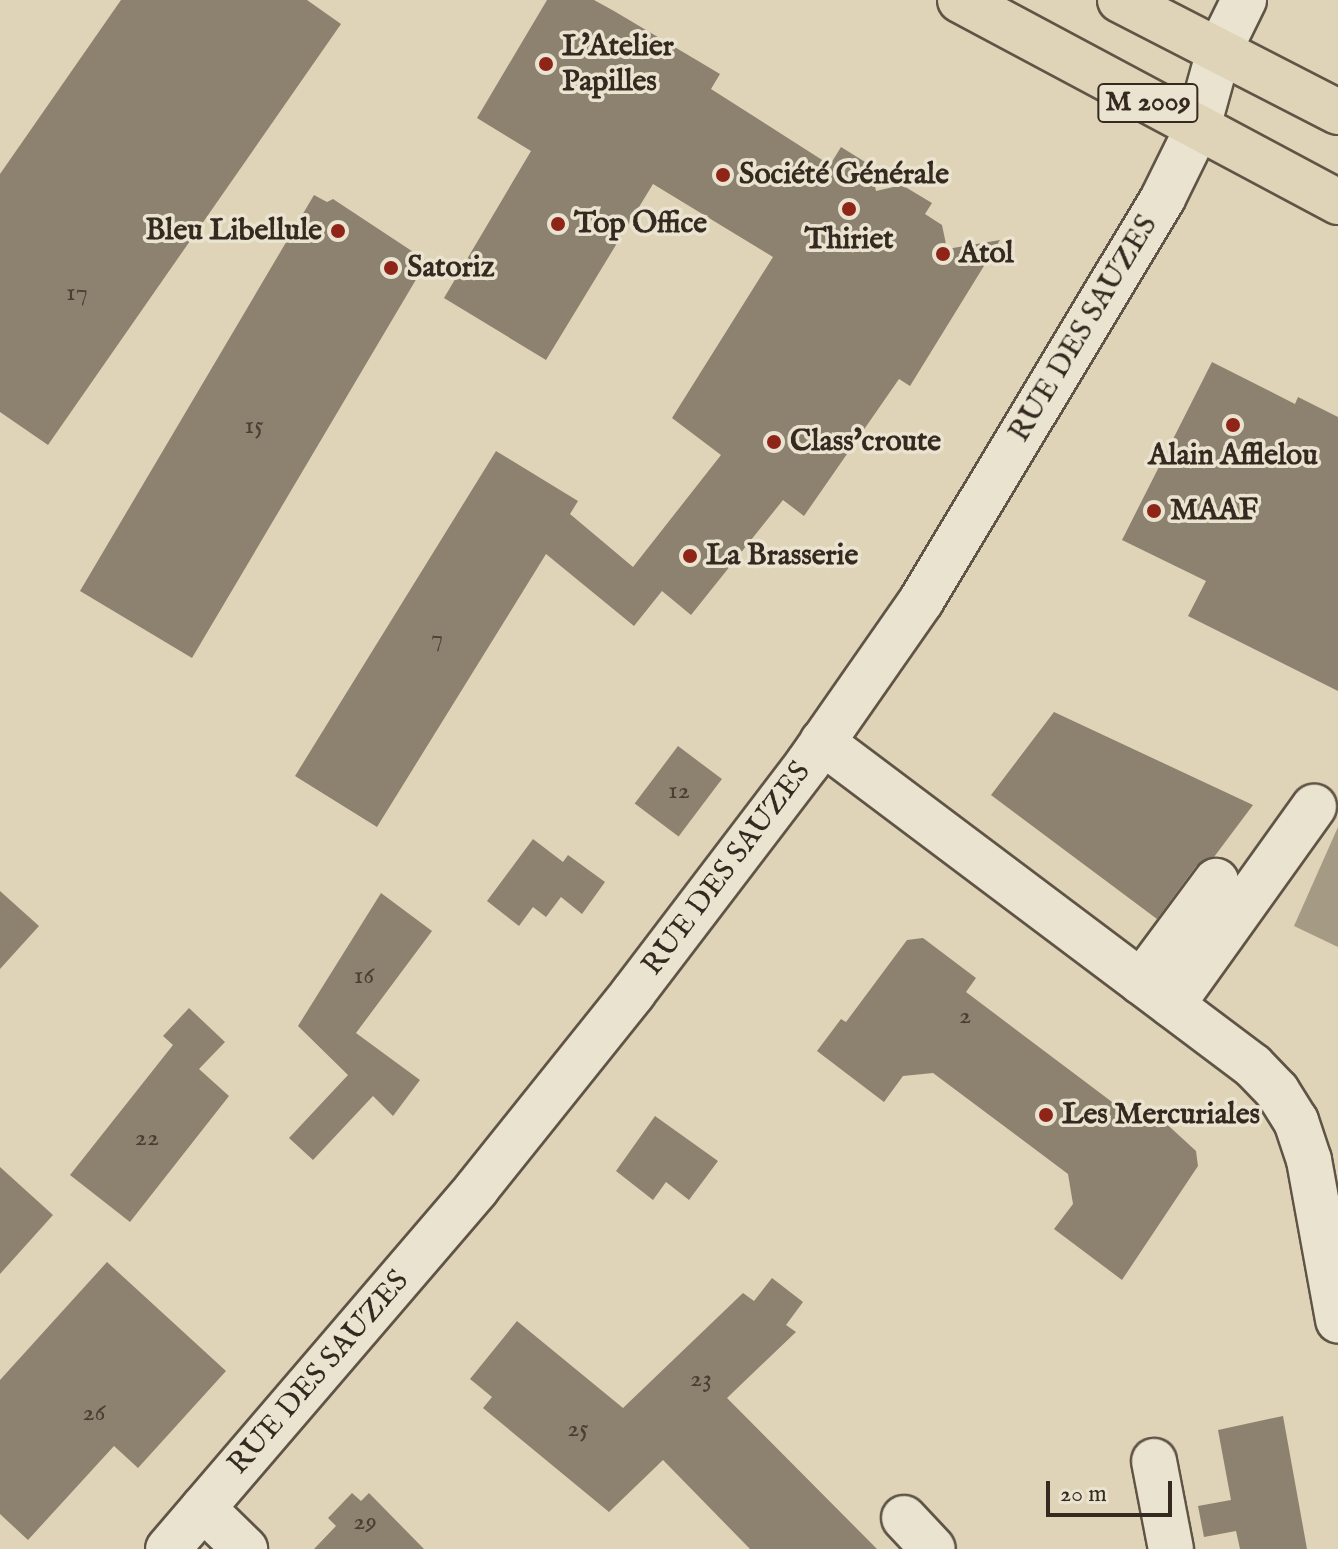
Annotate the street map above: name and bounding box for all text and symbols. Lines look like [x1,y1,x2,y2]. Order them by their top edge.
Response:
place label: L'Atelier Papilles [562,29,674,100]
marker: L'Atelier Papilles [537,55,555,73]
road number: M 2009 [1096,79,1200,127]
place label: Société Générale [739,157,949,193]
marker: Société Générale [714,166,732,184]
marker: Thiriet [840,200,858,218]
place label: Top Office [574,206,707,242]
street label: RUE DES SAUZES [1002,209,1166,449]
place label: Bleu Libellule [145,213,322,249]
marker: Top Office [549,215,567,233]
marker: Bleu Libellule [329,222,347,240]
place label: Thiriet [805,222,893,258]
place label: Atol [959,236,1014,272]
marker: Atol [934,245,952,263]
place label: Satoriz [407,250,495,286]
marker: Satoriz [382,259,400,277]
house number: 17 [66,277,88,309]
house number: 15 [244,410,264,442]
marker: Alain Afflelou [1224,416,1242,434]
place label: Class'croute [790,424,941,460]
marker: Class'croute [765,433,783,451]
place label: Alain Afflelou [1148,438,1318,474]
place label: MAAF [1170,493,1258,529]
marker: MAAF [1145,502,1163,520]
place label: La Brasserie [706,538,858,574]
marker: La Brasserie [681,547,699,565]
house number: 7 [431,623,443,655]
street label: RUE DES SAUZES [635,755,819,983]
house number: 12 [668,775,690,807]
house number: 16 [354,960,374,992]
house number: 2 [959,1000,971,1032]
place label: Les Mercuriales [1062,1097,1260,1133]
marker: Les Mercuriales [1037,1106,1055,1124]
house number: 22 [135,1122,159,1154]
street label: RUE DES SAUZES [221,1264,417,1482]
house number: 23 [690,1363,712,1395]
house number: 26 [82,1397,106,1429]
house number: 25 [567,1413,589,1445]
scale bar [1050,1465,1176,1515]
text: 20 m [1060,1479,1107,1510]
house number: 29 [353,1506,377,1538]

